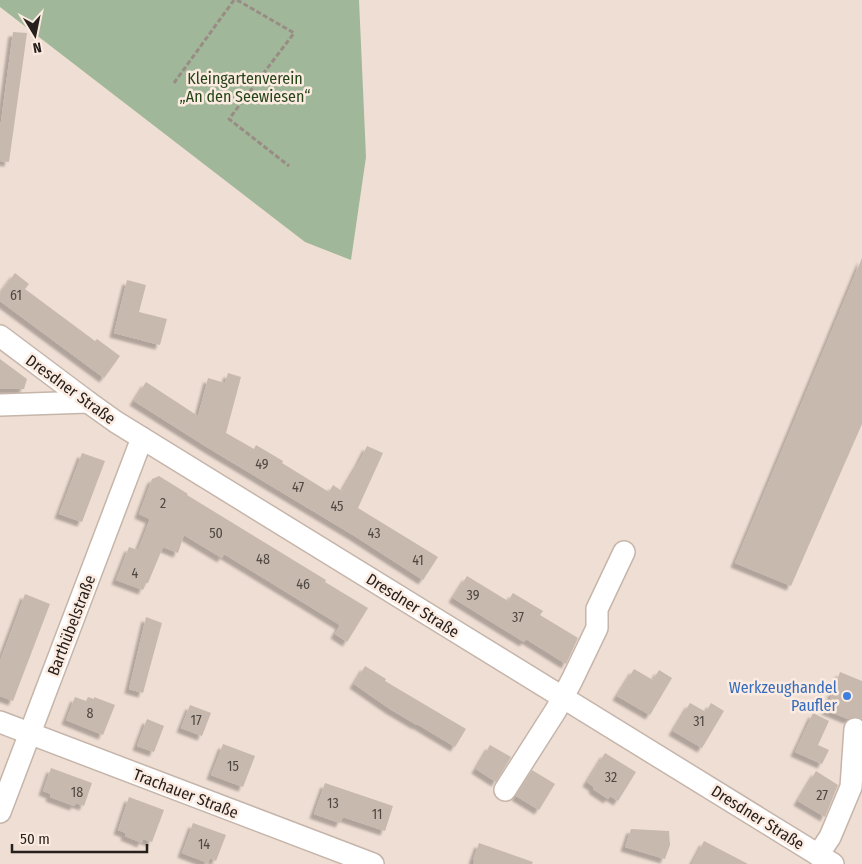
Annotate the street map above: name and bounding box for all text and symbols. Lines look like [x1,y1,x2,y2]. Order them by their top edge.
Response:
north arrow [10,10,60,60]
text: N [32,38,43,56]
park label: Kleingartenverein „An den Seewiesen“ [180,69,310,106]
house number: 61 [10,287,22,304]
street label: Dresdner Straße [22,351,119,428]
house number: 49 [255,456,269,473]
house number: 47 [292,479,304,496]
house number: 2 [160,495,166,512]
house number: 45 [330,498,344,515]
house number: 50 [209,525,223,542]
house number: 43 [368,525,380,542]
house number: 48 [256,551,270,568]
house number: 41 [412,552,424,569]
house number: 4 [132,565,139,582]
street label: Dresdner Straße [363,569,463,642]
street label: Barthübelstraße [44,572,99,678]
house number: 46 [296,576,310,593]
house number: 39 [467,587,480,604]
house number: 37 [512,609,524,626]
place label: Werkzeughandel Paufler [729,678,837,715]
marker: Werkzeughandel Paufler [841,690,853,702]
house number: 8 [87,705,94,722]
house number: 17 [190,712,202,729]
house number: 31 [693,713,705,730]
house number: 15 [227,758,239,775]
street label: Trachauer Straße [131,765,241,822]
house number: 32 [605,769,617,786]
street label: Dresdner Straße [708,781,808,854]
house number: 18 [71,784,83,801]
house number: 27 [816,787,828,804]
house number: 13 [327,795,339,812]
house number: 11 [372,806,382,823]
scale bar [12,822,148,854]
text: 50 m [20,830,50,848]
house number: 14 [198,836,210,853]

